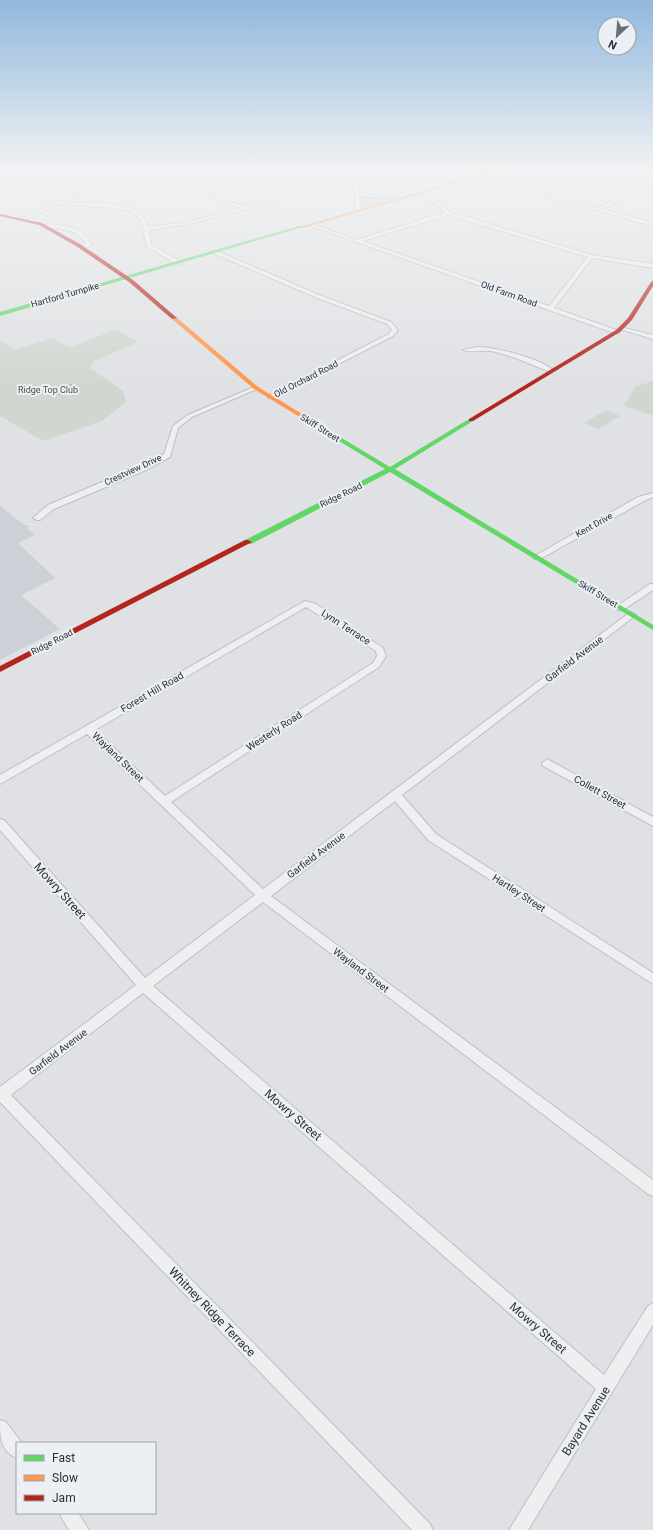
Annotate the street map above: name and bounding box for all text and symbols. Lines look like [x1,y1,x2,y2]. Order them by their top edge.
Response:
north arrow [597,16,637,56]
text: N [606,37,619,52]
street label: Old Farm Road [479,279,539,309]
street label: Hartford Turnpike [30,280,100,309]
street label: Old Orchard Road [272,359,340,399]
park label: Ridge Top Club [18,385,78,395]
street label: Skiff Street [299,412,341,444]
street label: Crestview Drive [103,452,163,488]
street label: Ridge Road [318,481,364,509]
street label: Kent Drive [574,511,614,539]
street label: Skiff Street [576,578,620,610]
street label: Lynn Terrace [319,607,373,647]
street label: Ridge Road [29,627,75,657]
street label: Garfield Avenue [543,634,605,684]
street label: Forest Hill Road [119,670,185,714]
street label: Westerly Road [244,709,304,753]
street label: Wayland Street [90,730,146,784]
street label: Collett Street [572,773,628,811]
street label: Garfield Avenue [285,830,347,880]
street label: Mowry Street [31,860,89,922]
street label: Hartley Street [491,872,547,914]
street label: Wayland Street [331,946,391,994]
street label: Garfield Avenue [27,1027,89,1077]
street label: Mowry Street [262,1086,324,1144]
street label: Whitney Ridge Terrace [166,1264,258,1360]
street label: Mowry Street [507,1299,569,1357]
street label: Bayard Avenue [559,1384,613,1458]
legend [16,1442,156,1514]
text: Fast [52,1451,75,1465]
text: Slow [52,1471,78,1485]
text: Jam [52,1491,76,1505]

